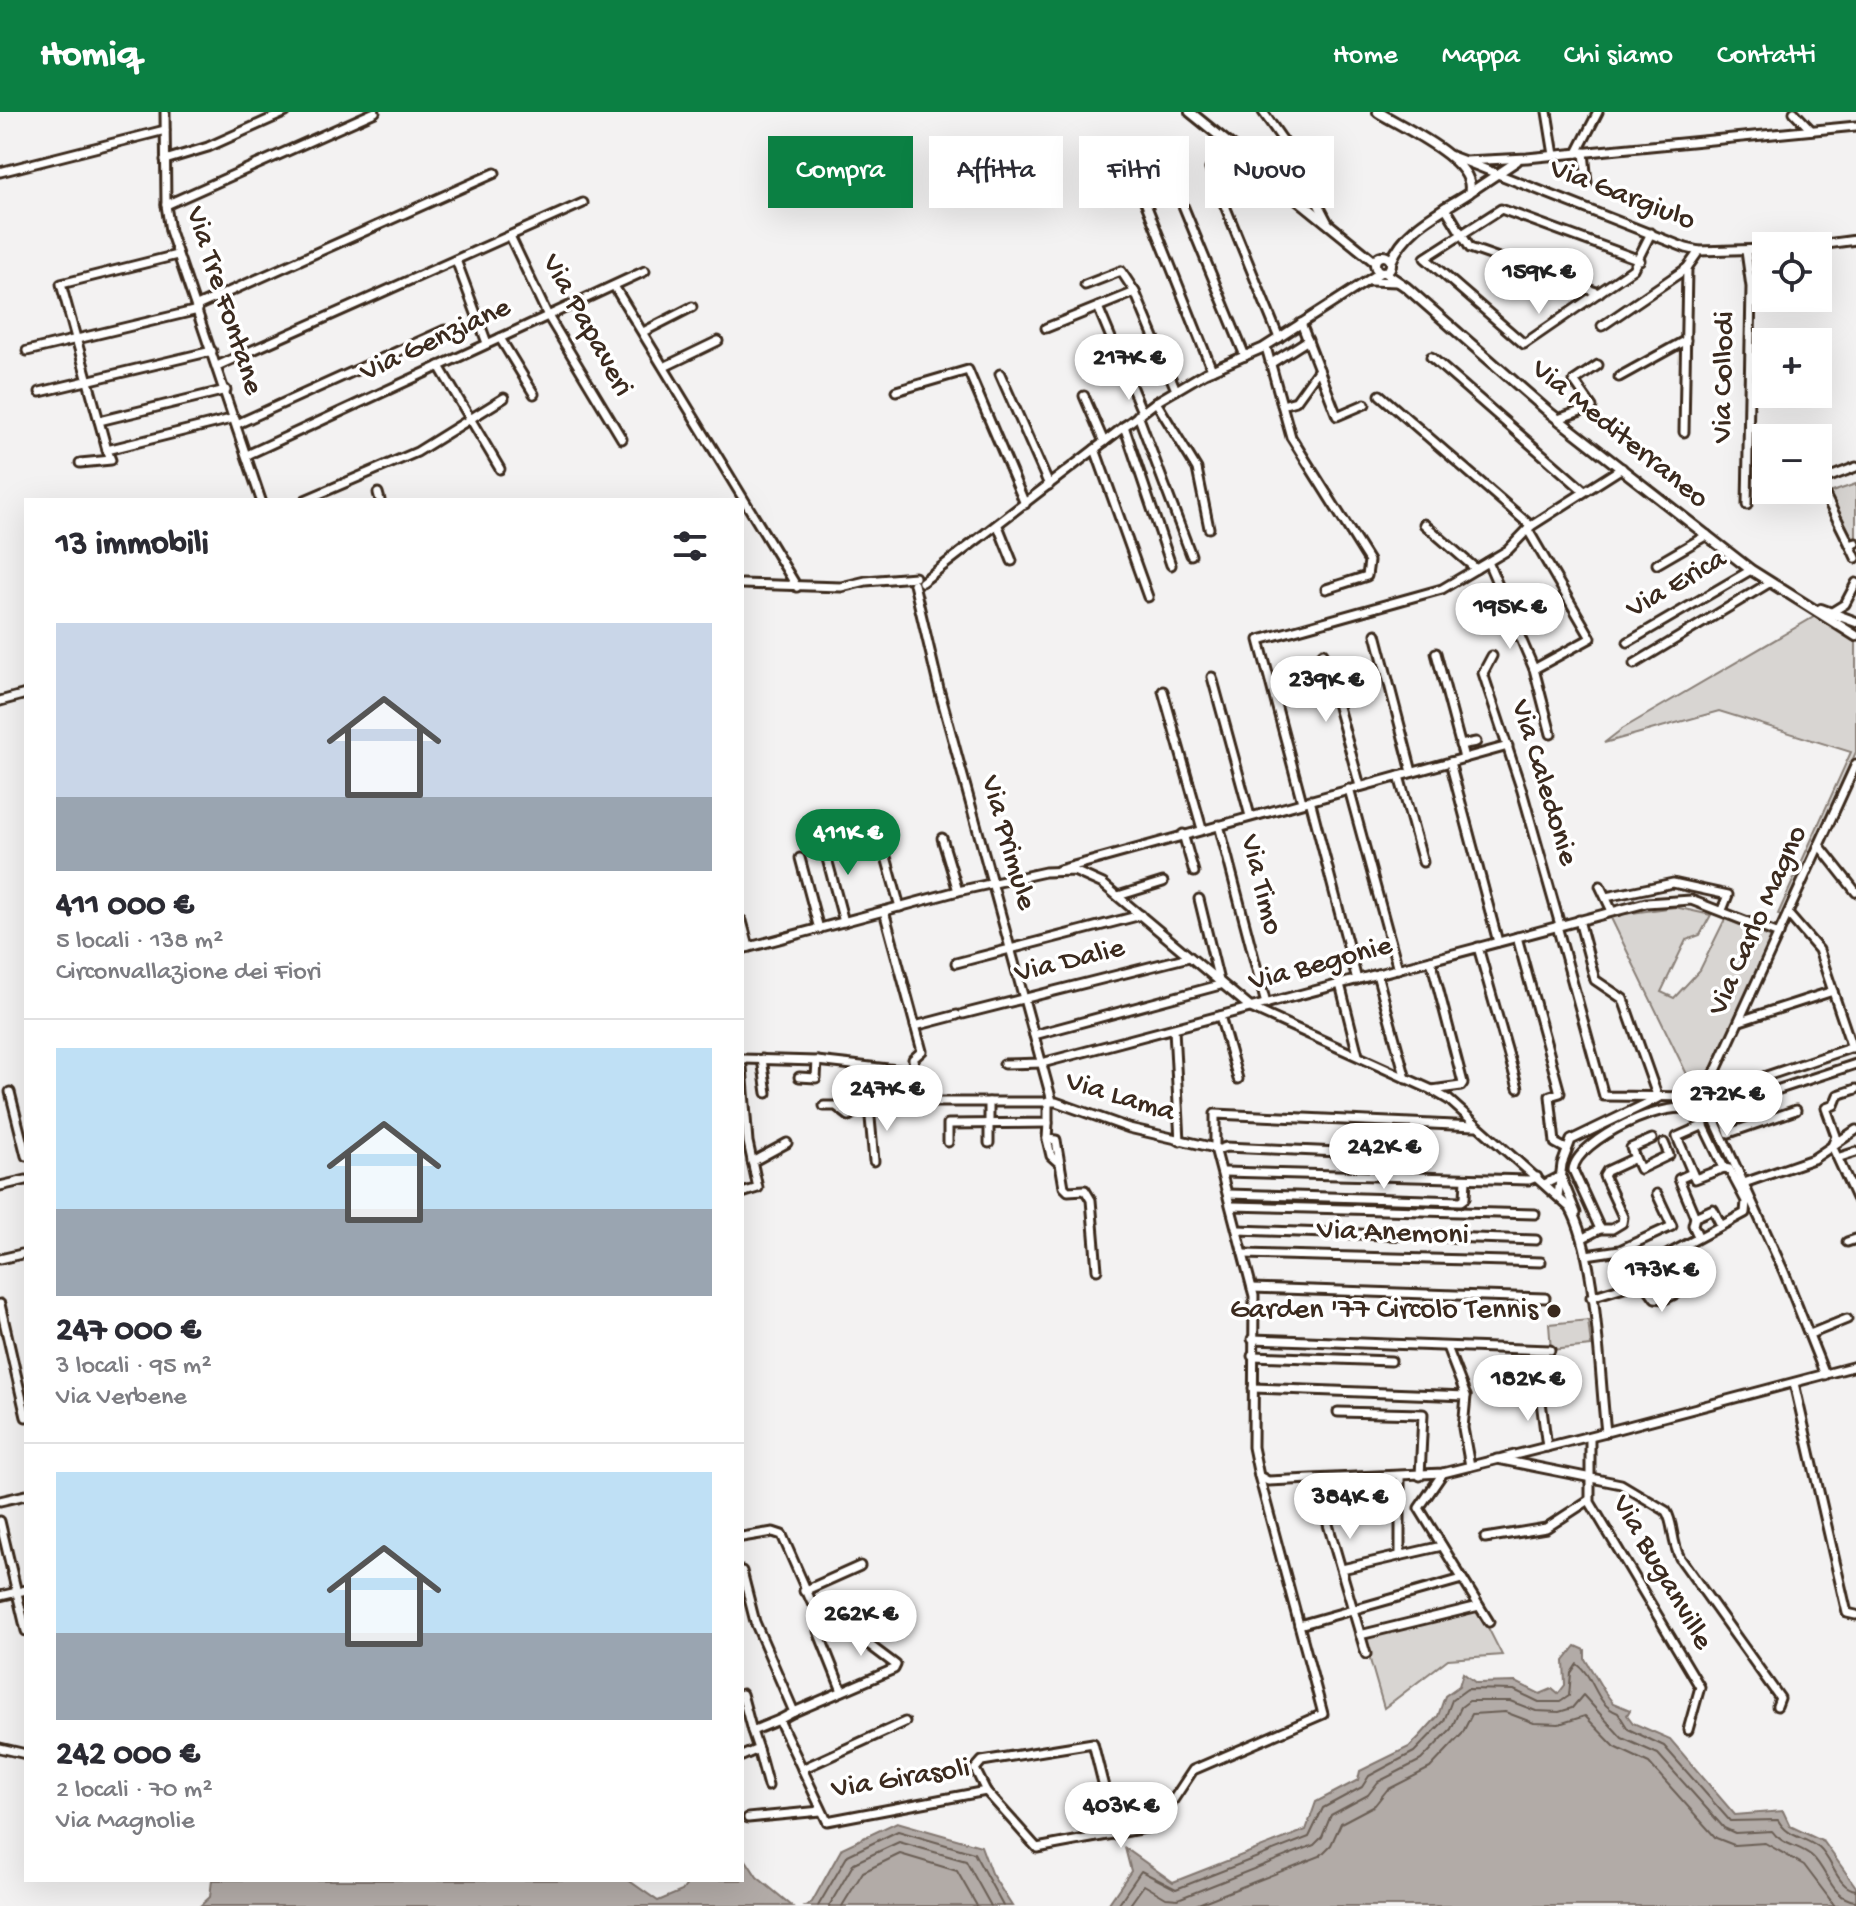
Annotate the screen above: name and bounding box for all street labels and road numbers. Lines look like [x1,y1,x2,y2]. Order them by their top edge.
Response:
street label: Via Gargiulo [1543,152,1700,240]
street label: Via Tre Fontane [176,202,270,400]
street label: Via Papaveri [532,248,639,403]
street label: Via Genziane [354,291,517,391]
street label: Via Collodi [1706,311,1744,444]
street label: Via Mediterraneo [1522,352,1715,517]
street label: Via Erica [1620,542,1734,628]
street label: Via Caledonie [1501,695,1585,871]
street label: Via Primule [971,771,1043,915]
street label: Via Carlo Magno [1701,821,1817,1022]
street label: Via Timo [1230,830,1289,939]
street label: Via Begonie [1245,929,1397,1001]
street label: Via Dalie [1011,931,1129,993]
street label: Via Lama [1060,1065,1180,1132]
street label: Via Anemoni [1315,1214,1470,1254]
street label: Via Buganville [1602,1489,1720,1657]
street label: Via Girasoli [828,1752,973,1808]

